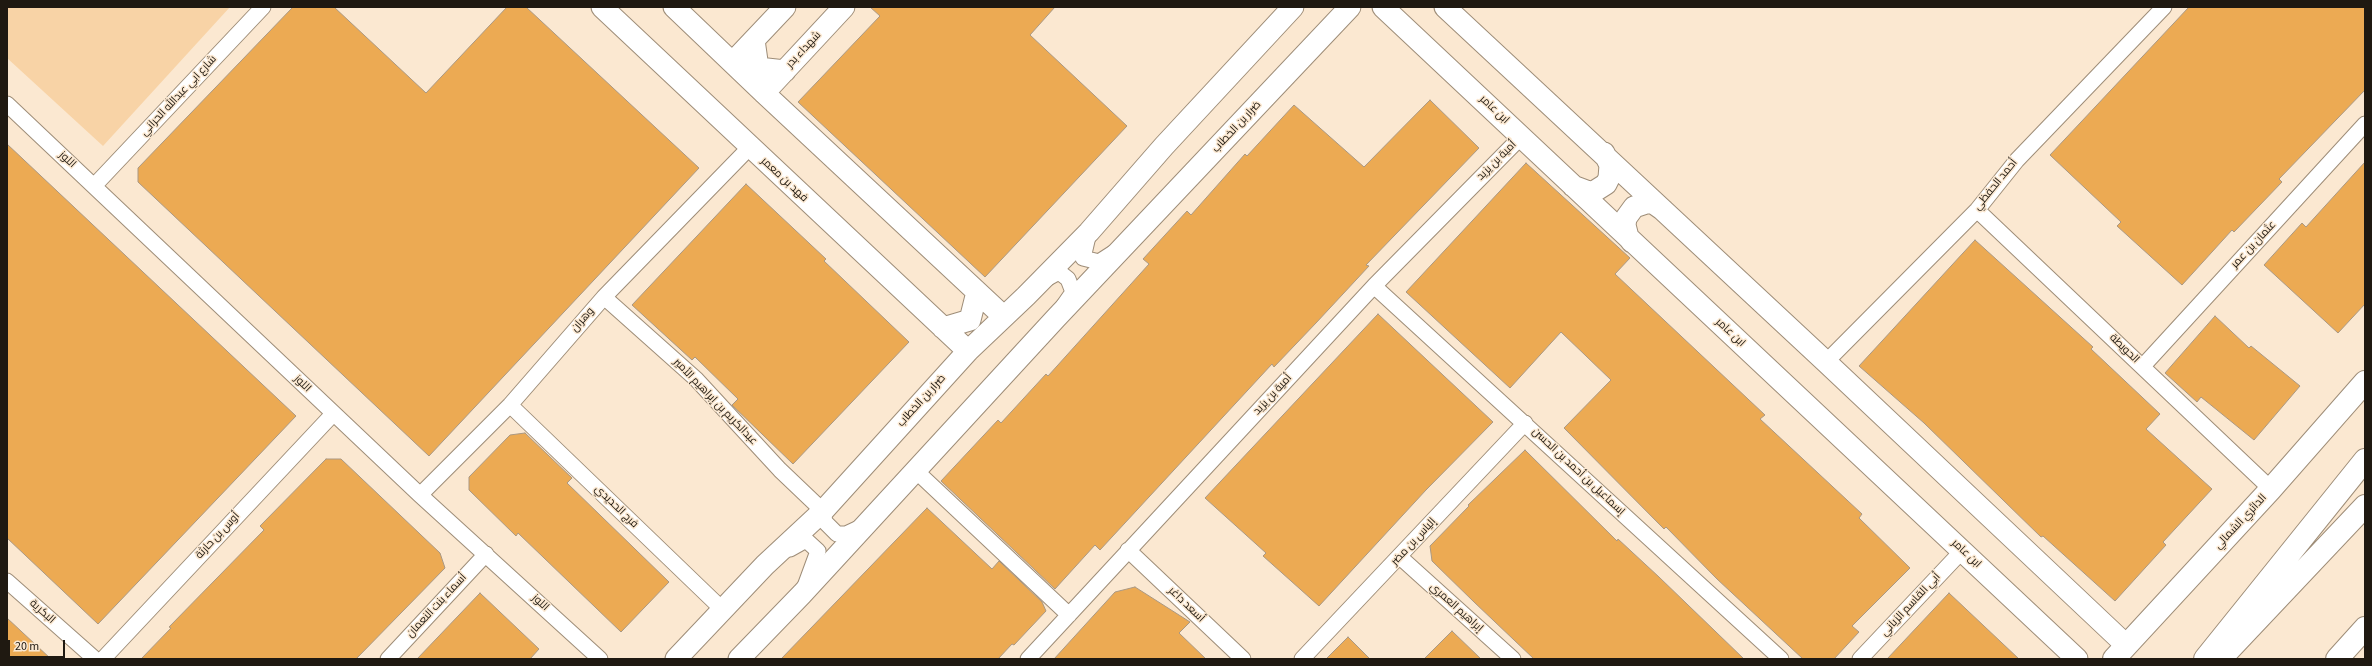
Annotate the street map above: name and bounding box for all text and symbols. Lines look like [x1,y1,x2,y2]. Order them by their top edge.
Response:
street label: شهداء بدر [784,29,824,71]
street label: شارع ابي عبدالله الحراني [138,53,220,139]
street label: ابن عامر [1476,93,1512,127]
street label: ضرار بن الخطاب [1210,99,1264,155]
street label: أمية بن يزيد [1474,138,1520,184]
street label: اللوز [56,149,78,171]
street label: فهد بن معمر [758,155,810,205]
street label: أحمد الحفظي [1971,157,2021,213]
street label: عثمان بن عمر [2229,219,2279,271]
street label: وهران [569,305,597,335]
street label: ابن عامر [1712,316,1748,350]
street label: الحويطة [2106,332,2142,366]
street label: عبدالكريم بن إبراهيم الأمير [670,356,760,448]
street label: ضرار بن الخطاب [895,372,949,430]
street label: أمية بن يزيد [1251,372,1295,418]
street label: اللوز [291,373,313,395]
street label: إسماعيل بن أحمد بن الحسن [1529,426,1627,518]
street label: فرج الحديدي [591,483,641,531]
street label: الدائري الشمالي [2212,492,2270,552]
street label: أوس بن حارثة [193,510,243,562]
street label: إلياس بن مضر [1389,515,1439,569]
street label: ابن عامر [1948,537,1984,571]
street label: أسماء بنت النعمان [404,571,470,641]
street label: أبي القاسم الزياني [1878,571,1944,639]
street label: إبراهيم العمري [1427,581,1485,635]
street label: أسعد داغر [1165,585,1207,625]
street label: اللوز [529,592,551,614]
street label: البكرية [26,597,58,627]
scale bar [10,632,67,658]
text: 20 m [15,638,39,655]

